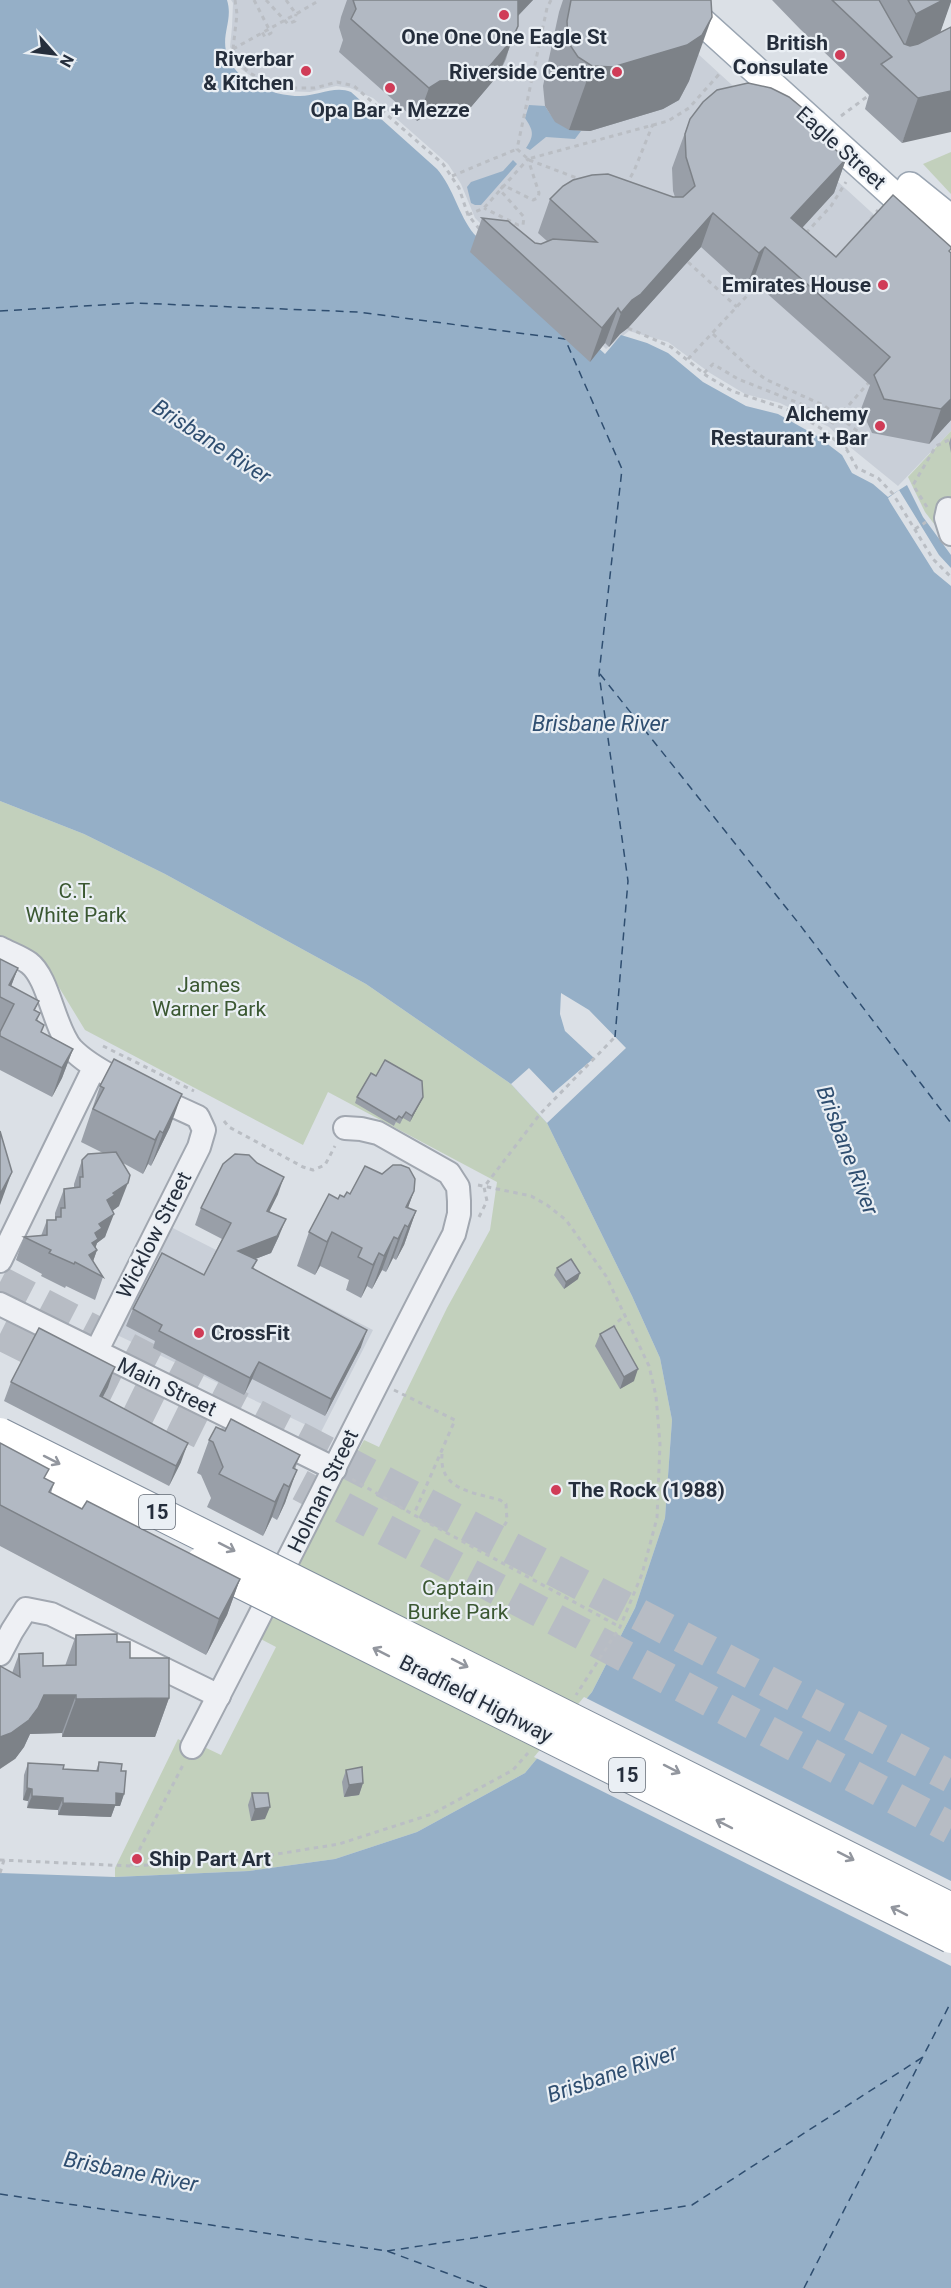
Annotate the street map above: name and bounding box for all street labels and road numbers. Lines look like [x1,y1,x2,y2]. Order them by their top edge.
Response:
street label: Eagle Street [791,102,891,194]
street label: Wicklow Street [112,1168,196,1302]
street label: Main Street [114,1353,220,1421]
street label: Holman Street [283,1425,363,1557]
road number: 15 [139,1495,175,1529]
street label: Bradfield Highway [396,1650,557,1748]
road number: 15 [609,1758,645,1792]

